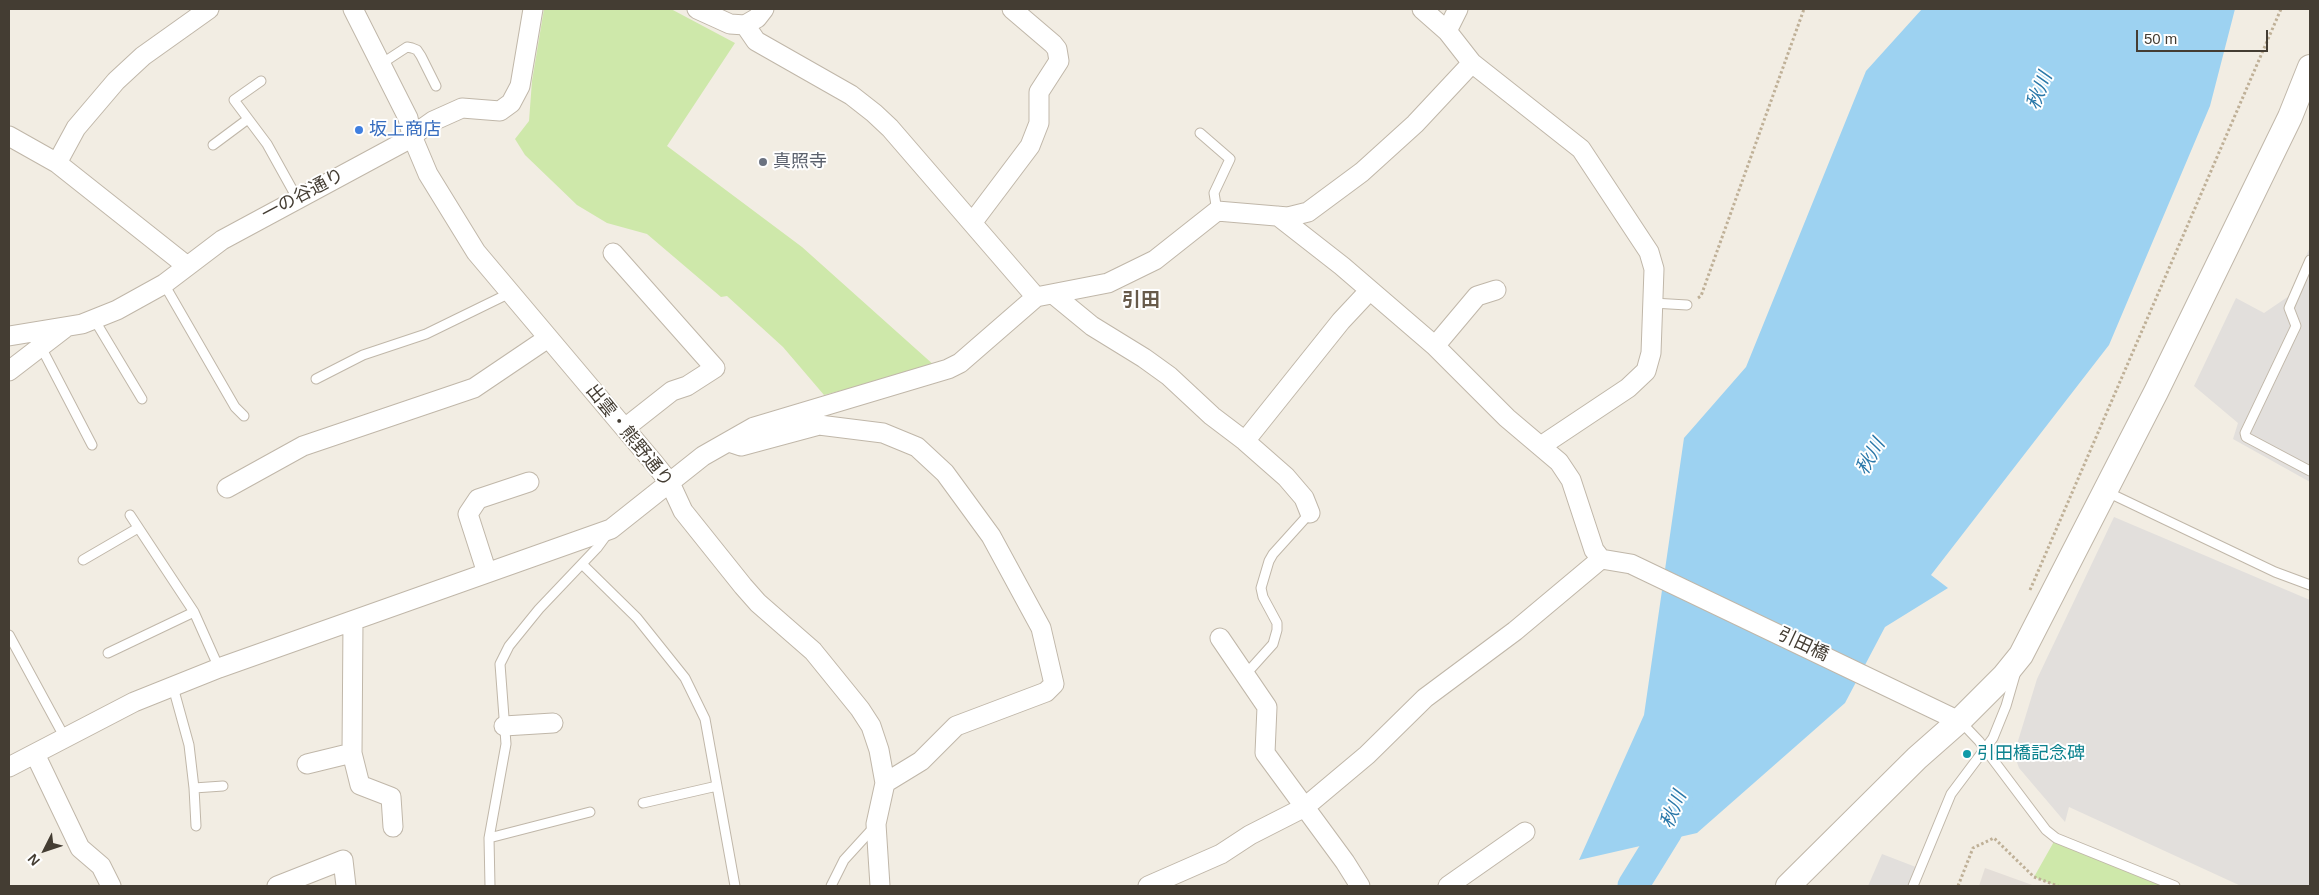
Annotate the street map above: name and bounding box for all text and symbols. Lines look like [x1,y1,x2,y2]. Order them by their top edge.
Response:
scale bar [2139,20,2272,52]
text: 50 m [2144,30,2177,47]
water label: 秋川 [2023,69,2057,113]
place label: 坂上商店 [369,119,441,141]
marker: 坂上商店 [353,124,365,136]
place label: 真照寺 [773,151,827,173]
marker: 真照寺 [757,156,769,168]
street label: 一の谷通り [258,164,348,226]
district label: 引田 [1122,290,1160,312]
street label: 出雲・熊野通り [581,380,677,492]
water label: 秋川 [1852,435,1890,479]
street label: 引田橋 [1774,624,1832,666]
place label: 引田橋記念碑 [1977,743,2085,765]
marker: 引田橋記念碑 [1961,748,1973,760]
water label: 秋川 [1656,788,1692,832]
north arrow [20,825,70,875]
text: N [24,851,43,869]

